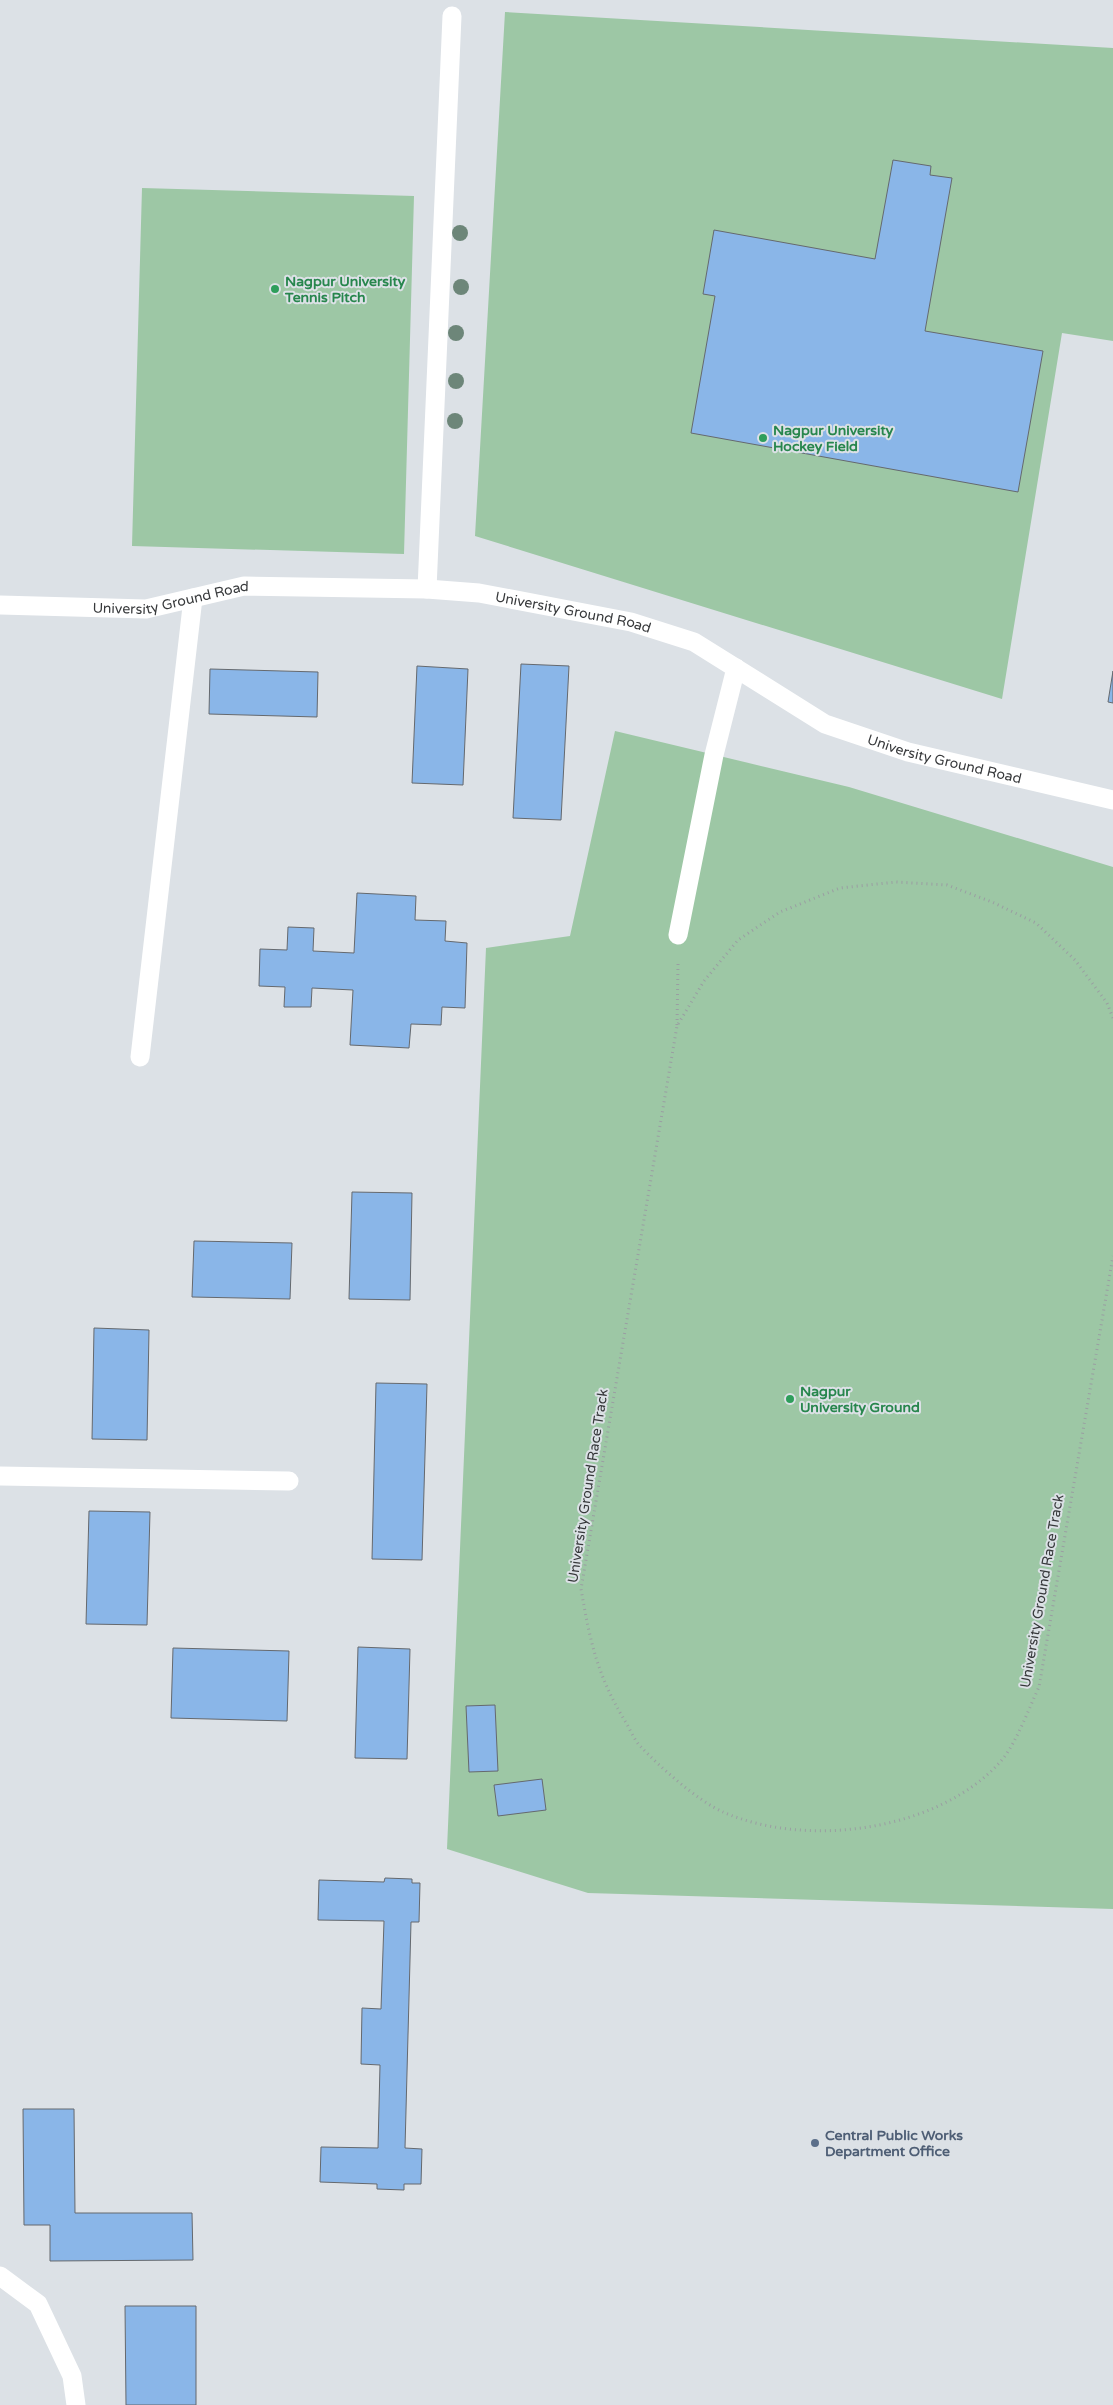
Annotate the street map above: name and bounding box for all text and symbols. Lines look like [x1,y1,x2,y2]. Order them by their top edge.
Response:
place label: Nagpur University Tennis Pitch [284,273,406,306]
marker: Nagpur University Tennis Pitch [269,283,281,295]
place label: Nagpur University Hockey Field [773,422,894,455]
marker: Nagpur University Hockey Field [757,432,769,444]
street label: University Ground Road [92,577,249,617]
street label: University Ground Road [494,588,653,636]
street label: University Ground Road [865,730,1023,787]
place label: Nagpur University Ground [800,1383,920,1416]
street label: University Ground Race Track [564,1387,612,1584]
marker: Nagpur University Ground [784,1393,796,1405]
street label: University Ground Race Track [1017,1493,1067,1689]
place label: Central Public Works Department Office [825,2127,963,2160]
marker: Central Public Works Department Office [809,2137,821,2149]

